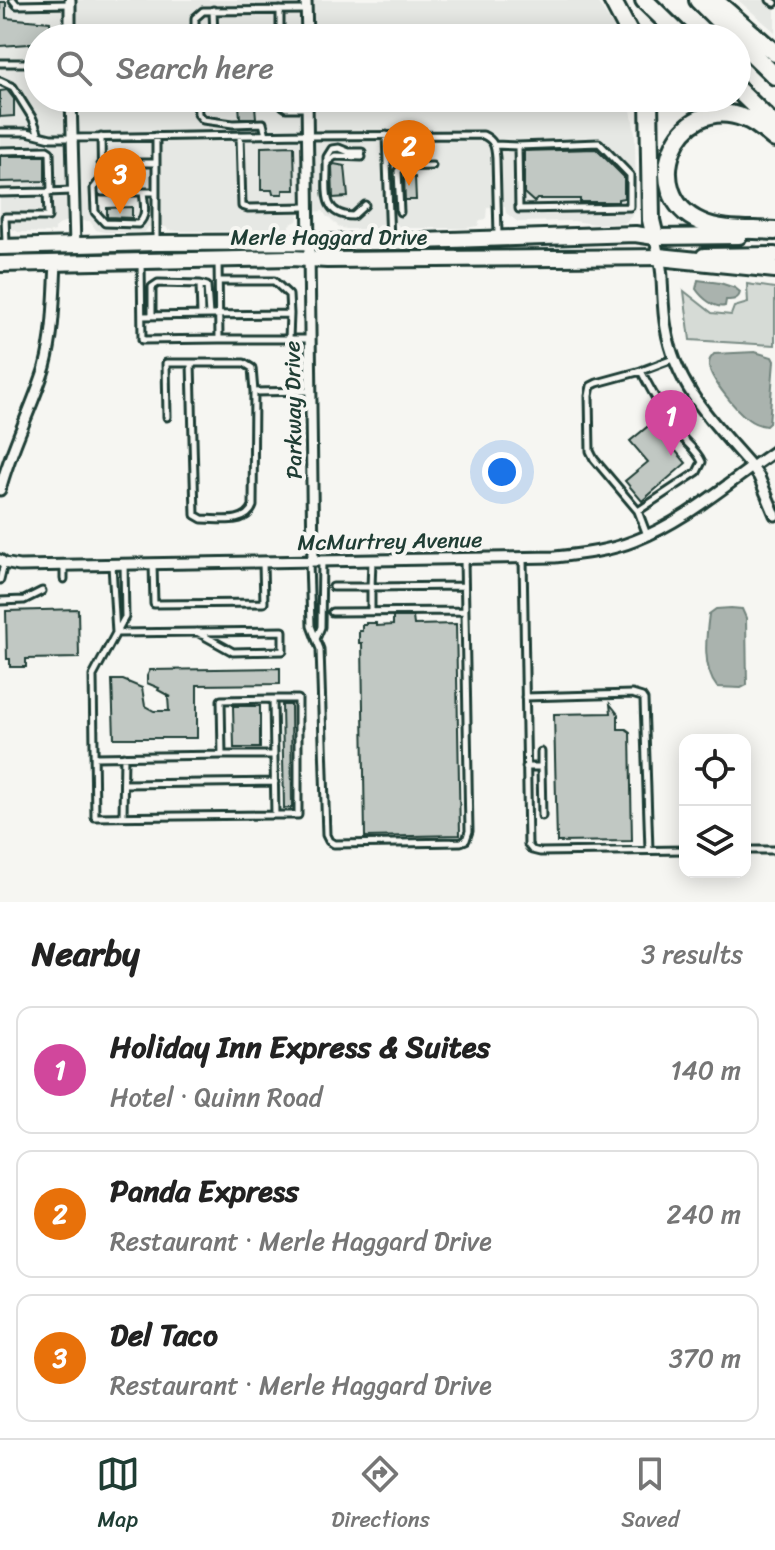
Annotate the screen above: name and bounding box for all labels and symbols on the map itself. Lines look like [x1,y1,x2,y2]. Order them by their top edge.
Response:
pin: 2 [383,120,435,186]
pin: 3 [94,148,146,214]
street label: Merle Haggard Drive [231,218,428,257]
street label: Parkway Drive [272,341,314,479]
pin: 1 [645,390,697,456]
your location [482,452,522,492]
street label: McMurtrey Avenue [297,520,483,562]

